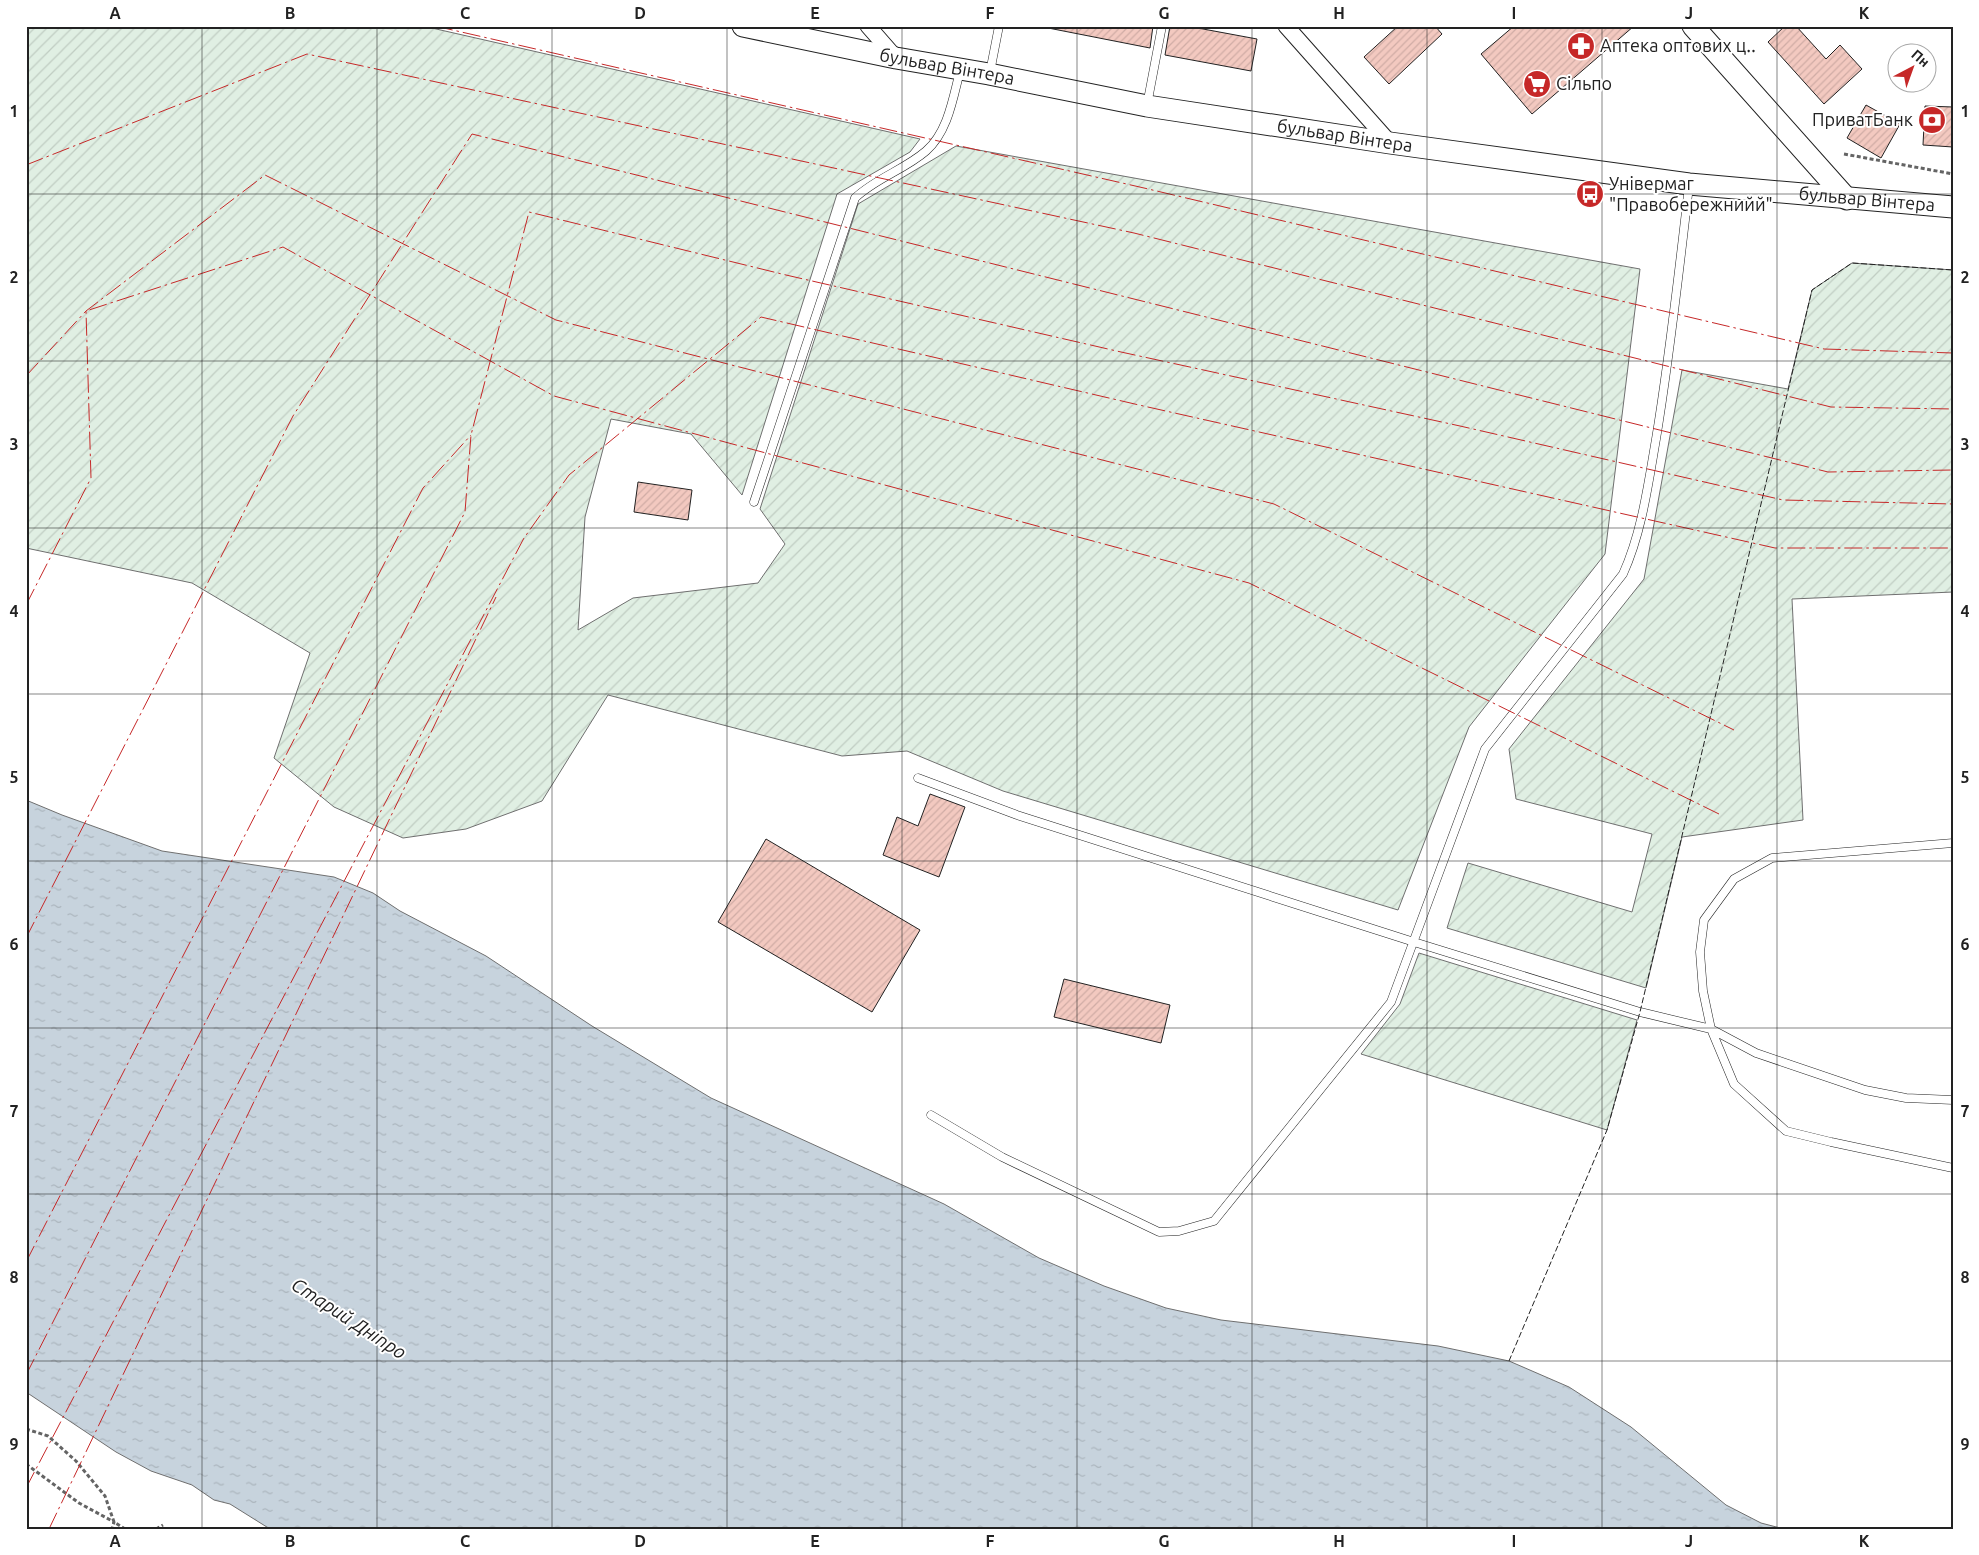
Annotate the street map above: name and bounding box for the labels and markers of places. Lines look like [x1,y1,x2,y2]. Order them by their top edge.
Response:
pharmacy icon: Аптека оптових ц‥ [1566,31,1596,61]
place label: Аптека оптових ц‥ [1600,35,1756,55]
supermarket icon: Сільпо [1522,69,1552,99]
place label: Сільпо [1556,73,1612,93]
bank icon: ПриватБанк [1917,105,1947,135]
place label: ПриватБанк [1812,109,1913,129]
place label: Універмаг "Правобережнийй" [1609,173,1773,214]
bus stop icon: Універмаг "Правобережнийй" [1575,179,1605,209]

